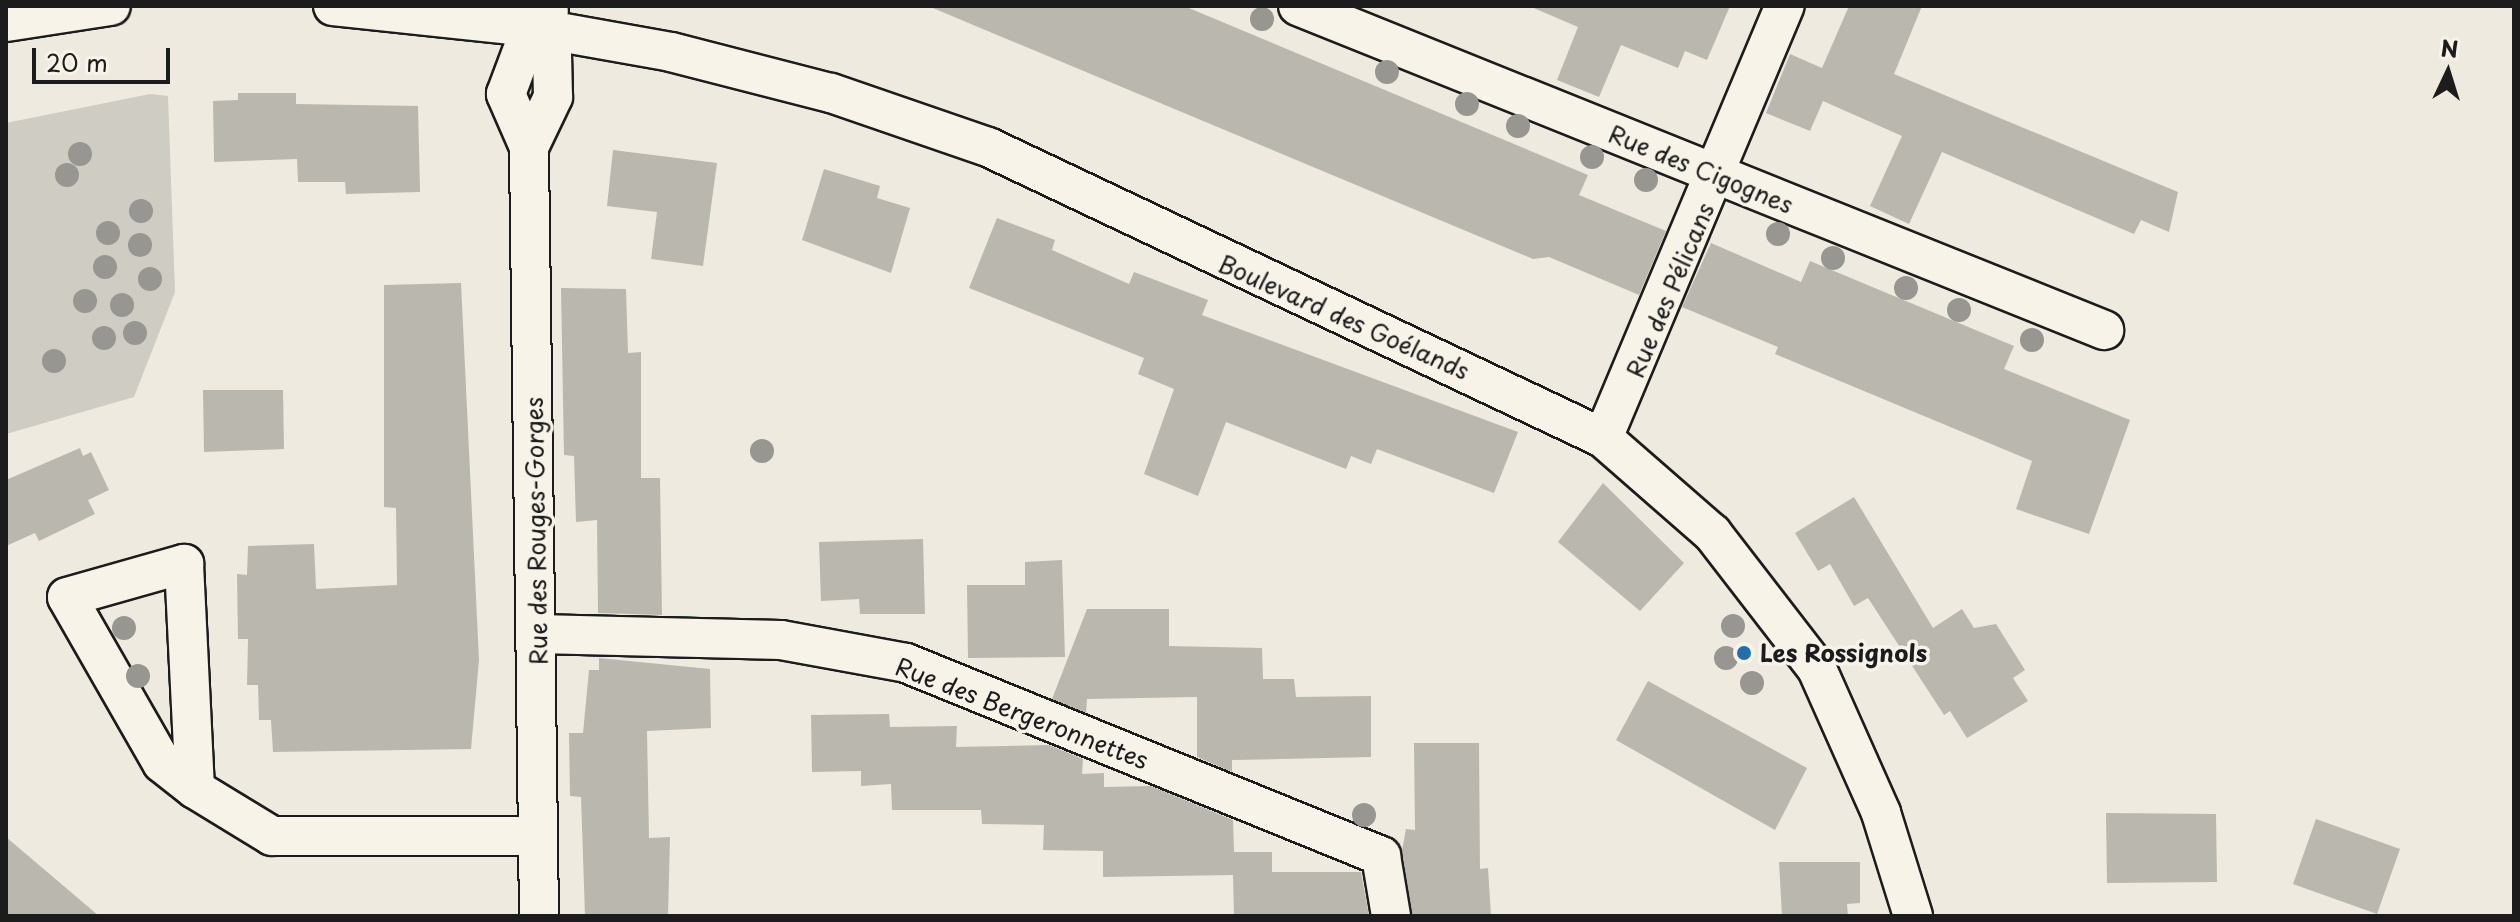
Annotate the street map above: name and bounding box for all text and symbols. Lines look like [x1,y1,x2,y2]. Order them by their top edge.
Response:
text: N [2440,30,2460,65]
scale bar [36,32,174,82]
north arrow [2408,32,2488,112]
text: 20 m [46,44,108,80]
street label: Rue des Cigognes [1603,118,1799,220]
street label: Rue des Pélicans [1620,197,1720,383]
street label: Boulevard des Goélands [1213,248,1475,386]
street label: Rue des Rouges-Gorges [519,395,553,667]
place label: Les Rossignols [1760,639,1930,667]
marker: Les Rossignols [1735,644,1753,662]
street label: Rue des Bergeronnettes [890,651,1154,775]

